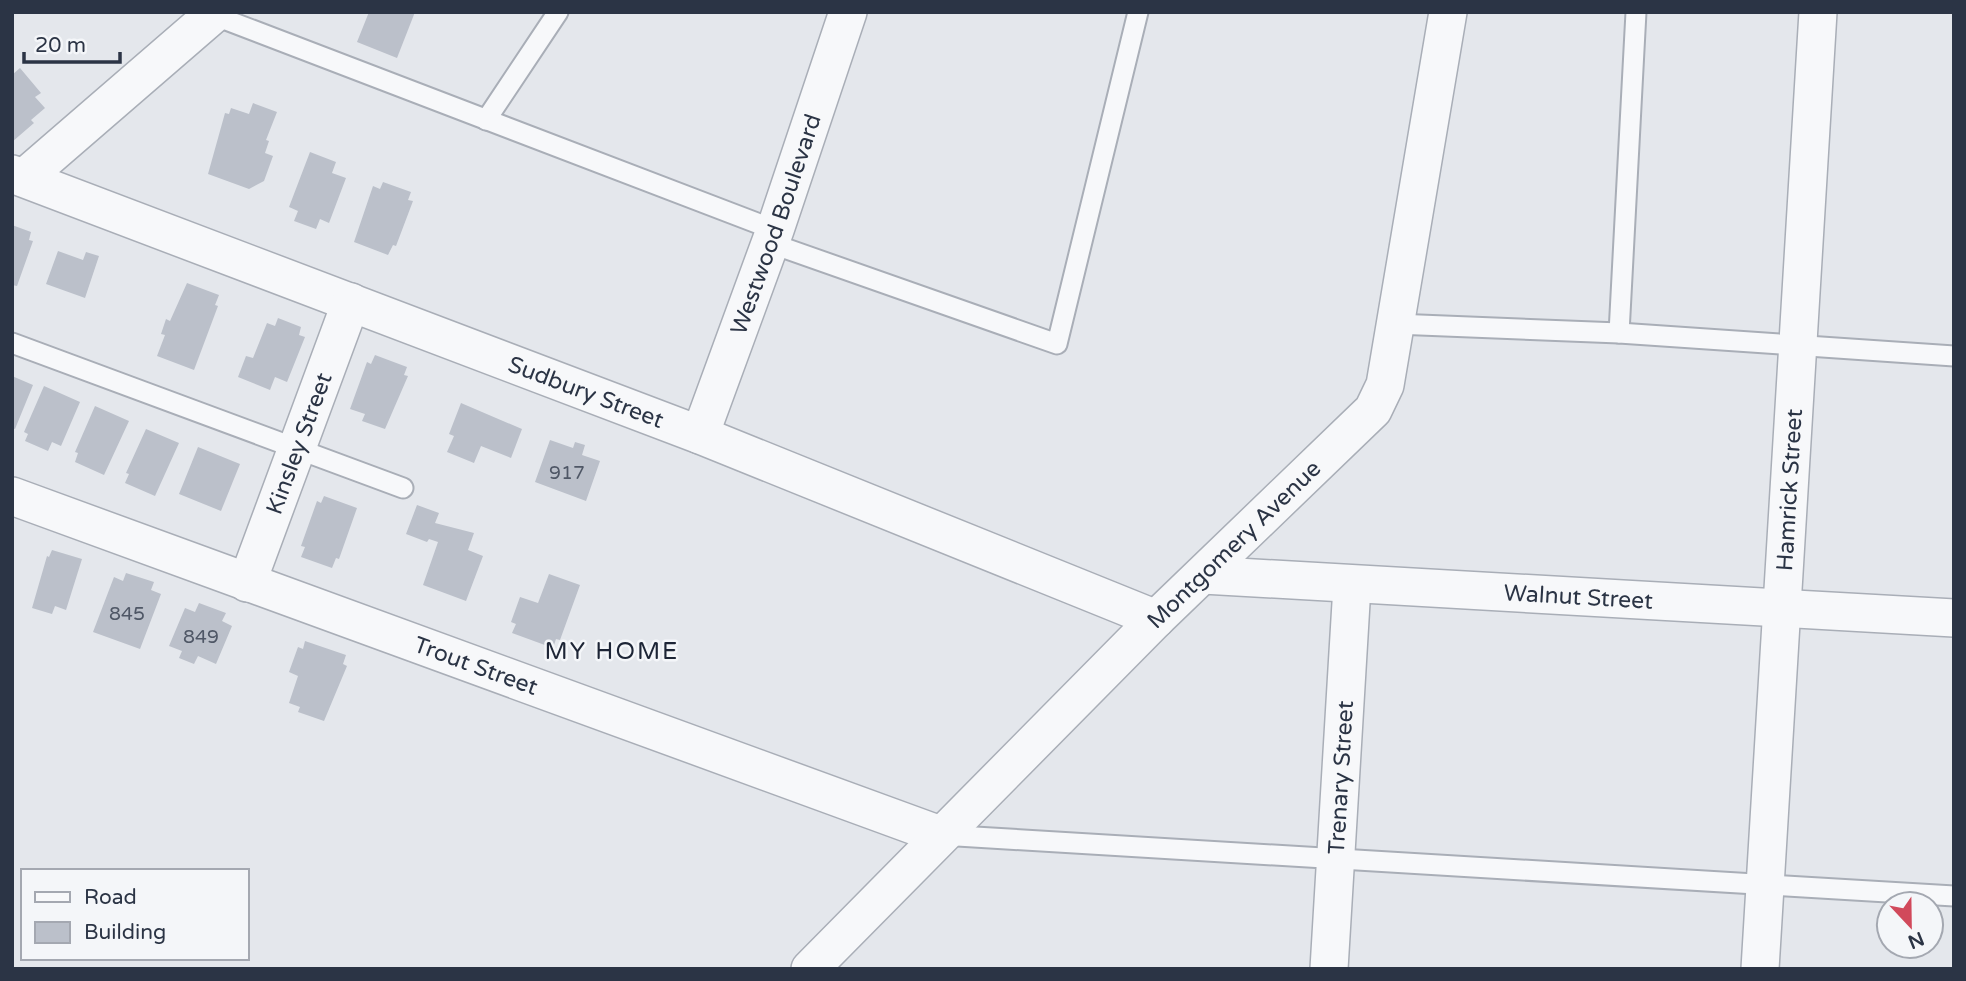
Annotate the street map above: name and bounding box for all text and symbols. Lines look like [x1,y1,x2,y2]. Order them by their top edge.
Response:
scale bar [24,21,121,65]
text: 20 m [35,33,86,58]
street label: Westwood Boulevard [725,111,828,339]
street label: Sudbury Street [504,351,668,435]
street label: Kinsley Street [261,369,339,518]
street label: Hamrick Street [1771,408,1809,572]
street label: Montgomery Avenue [1142,455,1327,635]
house number: 917 [549,462,585,484]
street label: Walnut Street [1503,579,1654,616]
house number: 845 [109,603,145,625]
house number: 849 [183,626,219,648]
street label: Trout Street [410,631,542,702]
district label: MY HOME [545,637,679,666]
street label: Trenary Street [1323,699,1360,855]
legend [21,869,248,960]
text: Road [84,885,137,910]
north arrow [1875,890,1945,960]
text: Building [84,920,166,945]
text: N [1905,927,1927,953]

